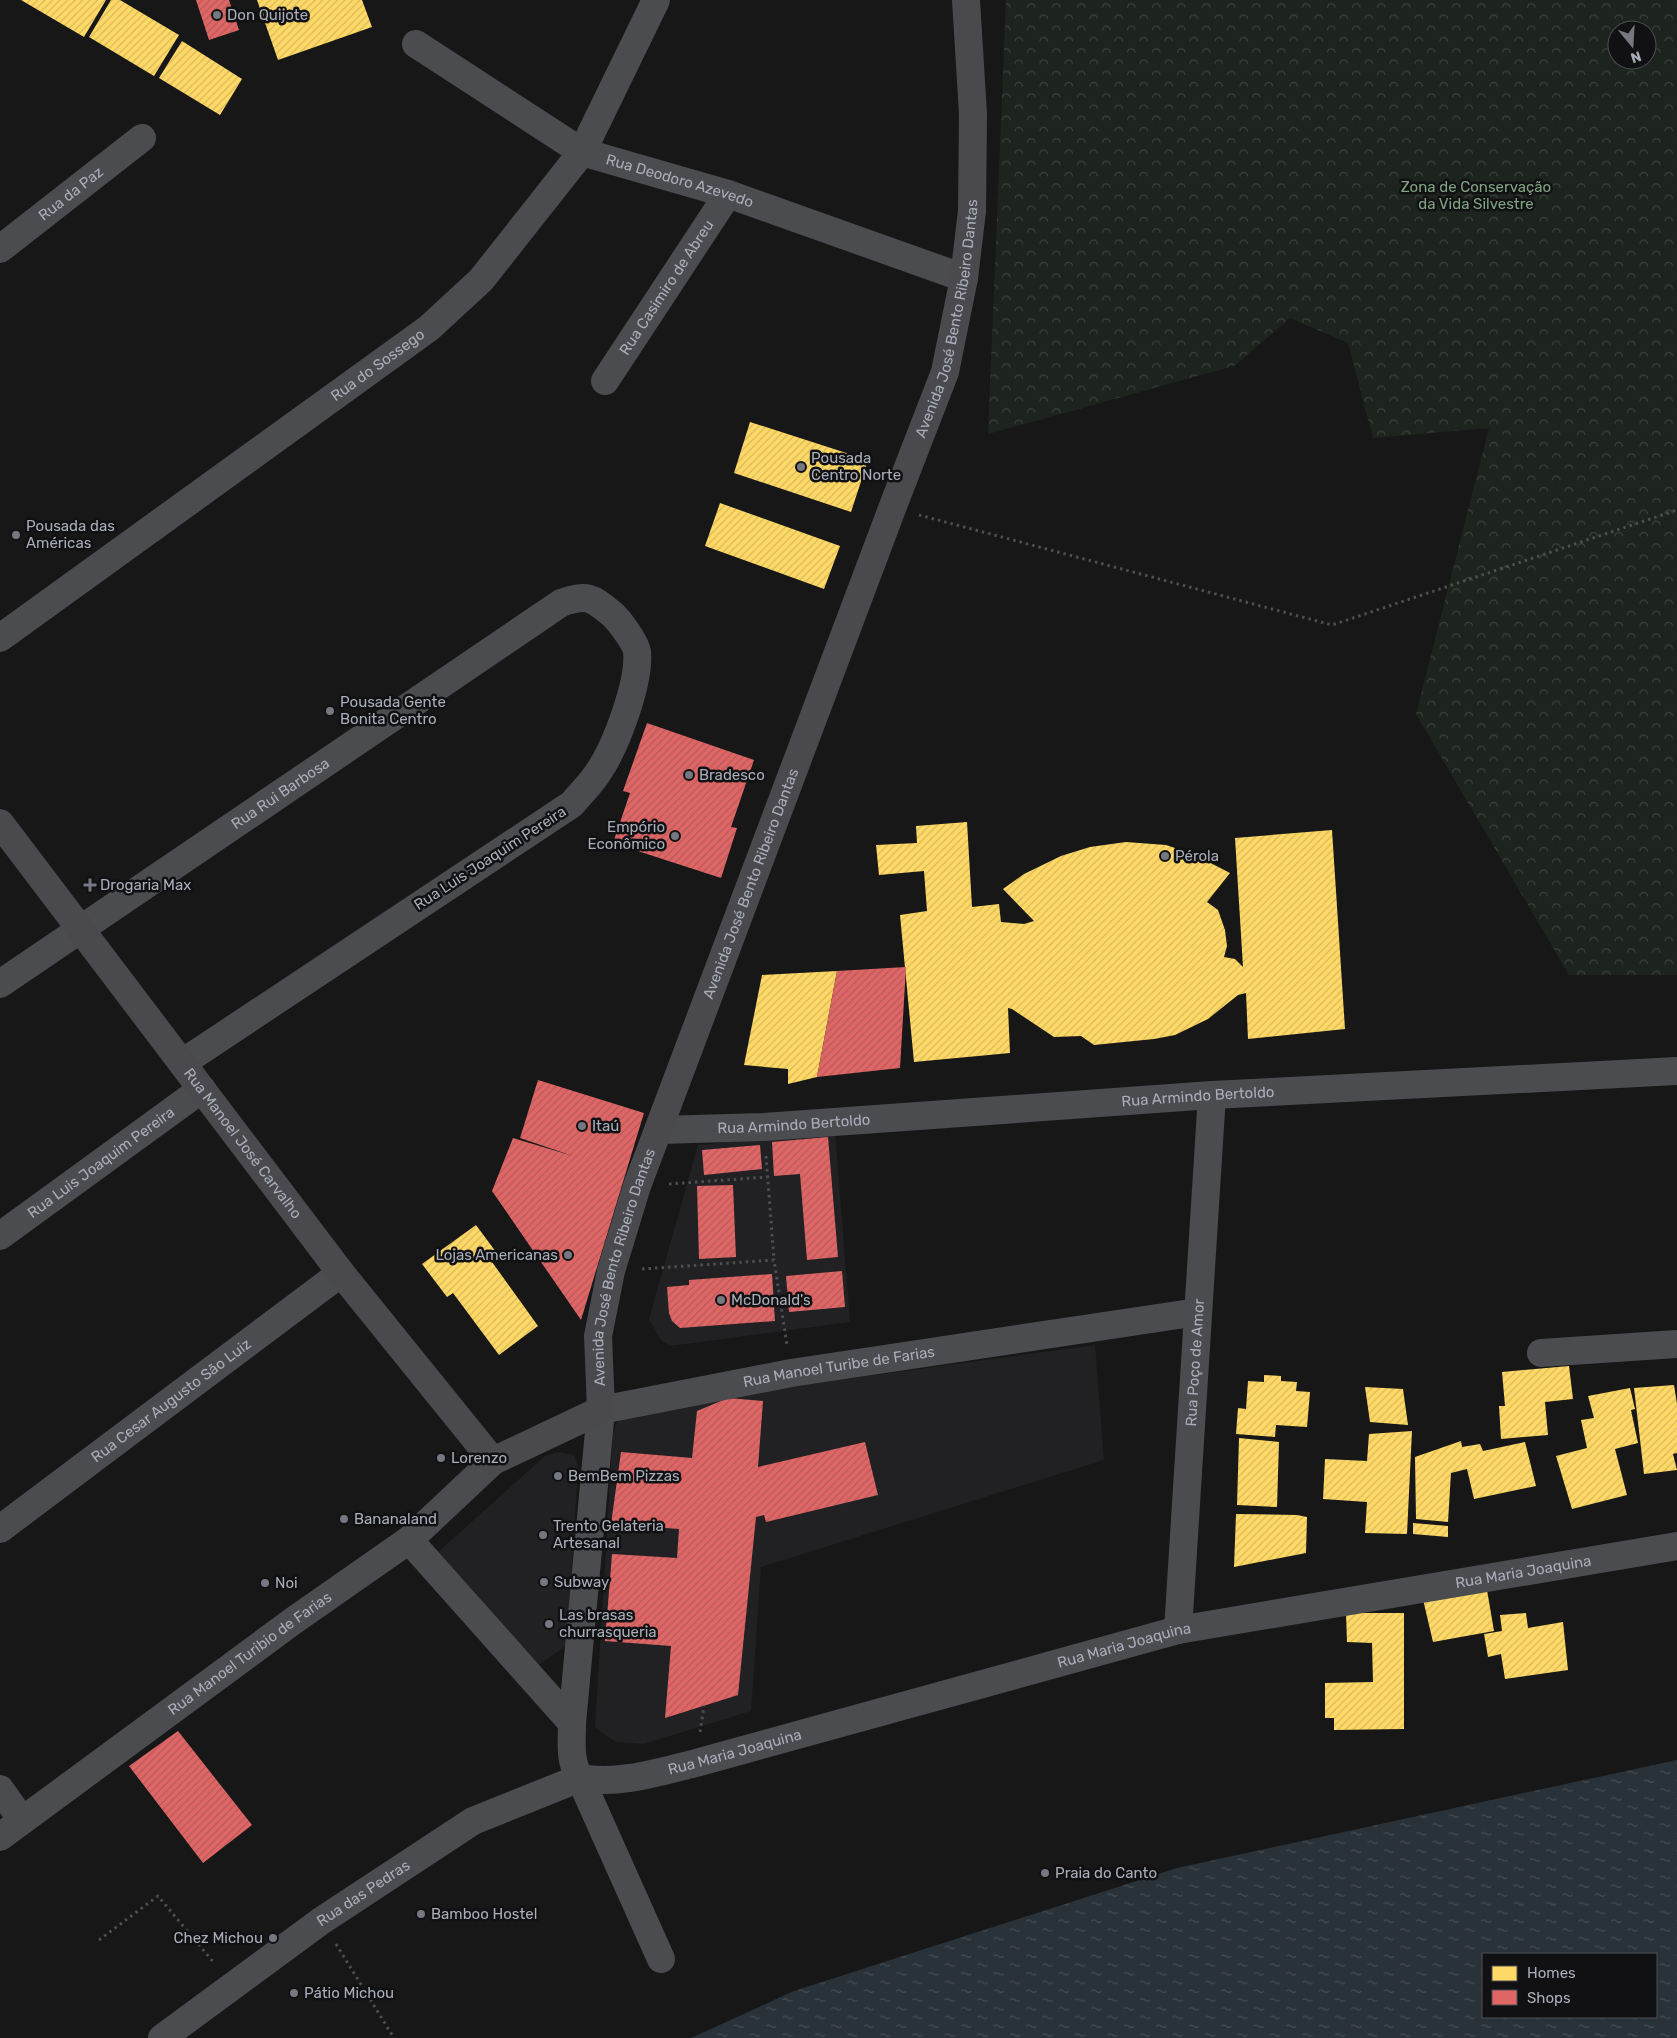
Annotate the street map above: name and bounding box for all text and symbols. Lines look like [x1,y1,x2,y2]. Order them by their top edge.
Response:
place label: Don Quijote [227,6,308,24]
marker: Don Quijote [211,9,223,21]
north arrow [1607,20,1657,70]
text: N [1628,47,1643,67]
street label: Rua Deodoro Azevedo [604,150,756,211]
street label: Rua da Paz [35,163,107,224]
park label: Zona de Conservação da Vida Silvestre [1401,178,1551,213]
street label: Avenida José Bento Ribeiro Dantas [911,199,981,440]
street label: Rua Casimiro de Abreu [616,217,717,358]
street label: Rua do Sossego [327,325,428,405]
place label: Pousada Centro Norte [811,449,901,484]
marker: Pousada Centro Norte [795,461,807,473]
place label: Pousada das Américas [26,517,115,552]
marker: Pousada das Américas [10,529,22,541]
place label: Pousada Gente Bonita Centro [340,693,446,728]
marker: Pousada Gente Bonita Centro [324,705,336,717]
street label: Rua Rui Barbosa [228,754,333,833]
place label: Bradesco [699,766,765,784]
street label: Avenida José Bento Ribeiro Dantas [699,766,802,1002]
marker: Bradesco [683,769,695,781]
street label: Rua Luis Joaquim Pereira [411,802,569,914]
place label: Empório Econômico [588,818,665,853]
marker: Empório Econômico [669,830,681,842]
place label: Pérola [1175,847,1219,865]
marker: Pérola [1159,850,1171,862]
place label: Drogaria Max [100,876,191,894]
marker: Drogaria Max [84,879,96,891]
street label: Rua Manoel José Carvalho [180,1065,306,1222]
street label: Rua Armindo Bertoldo [1121,1083,1275,1110]
street label: Rua Luis Joaquim Pereira [24,1103,178,1222]
street label: Rua Armindo Bertoldo [717,1110,871,1137]
place label: Itaú [592,1117,619,1135]
marker: Itaú [576,1120,588,1132]
street label: Avenida José Bento Ribeiro Dantas [589,1146,659,1387]
place label: Lojas Americanas [435,1246,558,1264]
marker: Lojas Americanas [562,1249,574,1261]
place label: McDonald's [731,1291,811,1309]
marker: McDonald's [715,1294,727,1306]
street label: Rua Poço de Amor [1182,1298,1208,1427]
street label: Rua Cesar Augusto São Luiz [88,1335,255,1466]
street label: Rua Manoel Turibe de Farias [741,1343,936,1391]
place label: Lorenzo [451,1449,507,1467]
marker: Lorenzo [435,1452,447,1464]
place label: BemBem Pizzas [568,1467,680,1485]
marker: BemBem Pizzas [552,1470,564,1482]
place label: Bananaland [354,1510,437,1528]
marker: Bananaland [338,1513,350,1525]
place label: Trento Gelateria Artesanal [553,1517,664,1552]
marker: Trento Gelateria Artesanal [537,1529,549,1541]
street label: Rua Maria Joaquina [1454,1552,1593,1592]
place label: Subway [554,1573,609,1591]
place label: Noi [275,1574,298,1592]
marker: Subway [538,1576,550,1588]
marker: Noi [259,1577,271,1589]
street label: Rua Manoel Turibio de Farias [165,1588,335,1719]
place label: Las brasas churrasqueria [559,1606,657,1641]
marker: Las brasas churrasqueria [543,1618,555,1630]
street label: Rua Maria Joaquina [1055,1619,1192,1672]
street label: Rua Maria Joaquina [666,1725,803,1779]
street label: Rua das Pedras [313,1856,414,1930]
place label: Praia do Canto [1055,1864,1157,1882]
marker: Praia do Canto [1039,1867,1051,1879]
place label: Bamboo Hostel [431,1905,537,1923]
marker: Bamboo Hostel [415,1908,427,1920]
place label: Chez Michou [174,1929,263,1947]
marker: Chez Michou [267,1932,279,1944]
legend [1482,1953,1657,2018]
text: Homes [1527,1964,1576,1982]
place label: Pátio Michou [304,1984,394,2002]
marker: Pátio Michou [288,1987,300,1999]
text: Shops [1527,1989,1571,2007]

